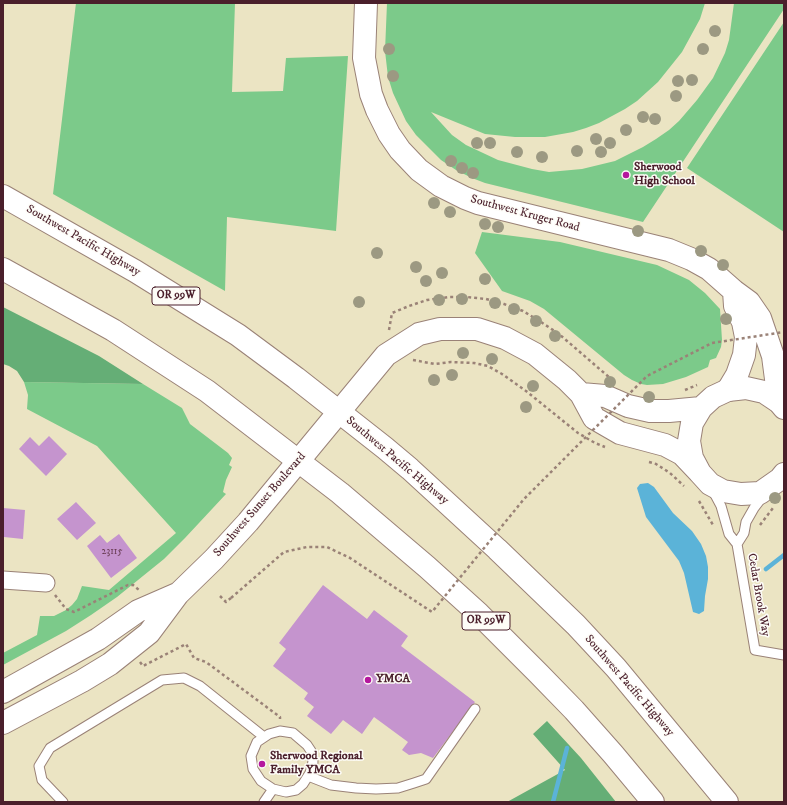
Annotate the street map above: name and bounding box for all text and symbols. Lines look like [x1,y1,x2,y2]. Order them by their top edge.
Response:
place label: Sherwood High School [634,161,695,189]
marker: Sherwood High School [621,170,631,180]
street label: Southwest Kruger Road [469,192,581,236]
street label: Southwest Pacific Highway [23,202,143,280]
road number: OR 99W [152,287,200,305]
street label: Southwest Pacific Highway [343,414,451,508]
street label: Southwest Sunset Boulevard [211,450,309,560]
house number: 23115 [102,546,122,558]
street label: Cedar Brook Way [744,552,772,638]
road number: OR 99W [462,612,510,630]
street label: Southwest Pacific Highway [581,632,677,740]
place label: YMCA [376,673,410,687]
marker: YMCA [363,675,373,685]
place label: Sherwood Regional Family YMCA [270,750,363,778]
marker: Sherwood Regional Family YMCA [257,759,267,769]

